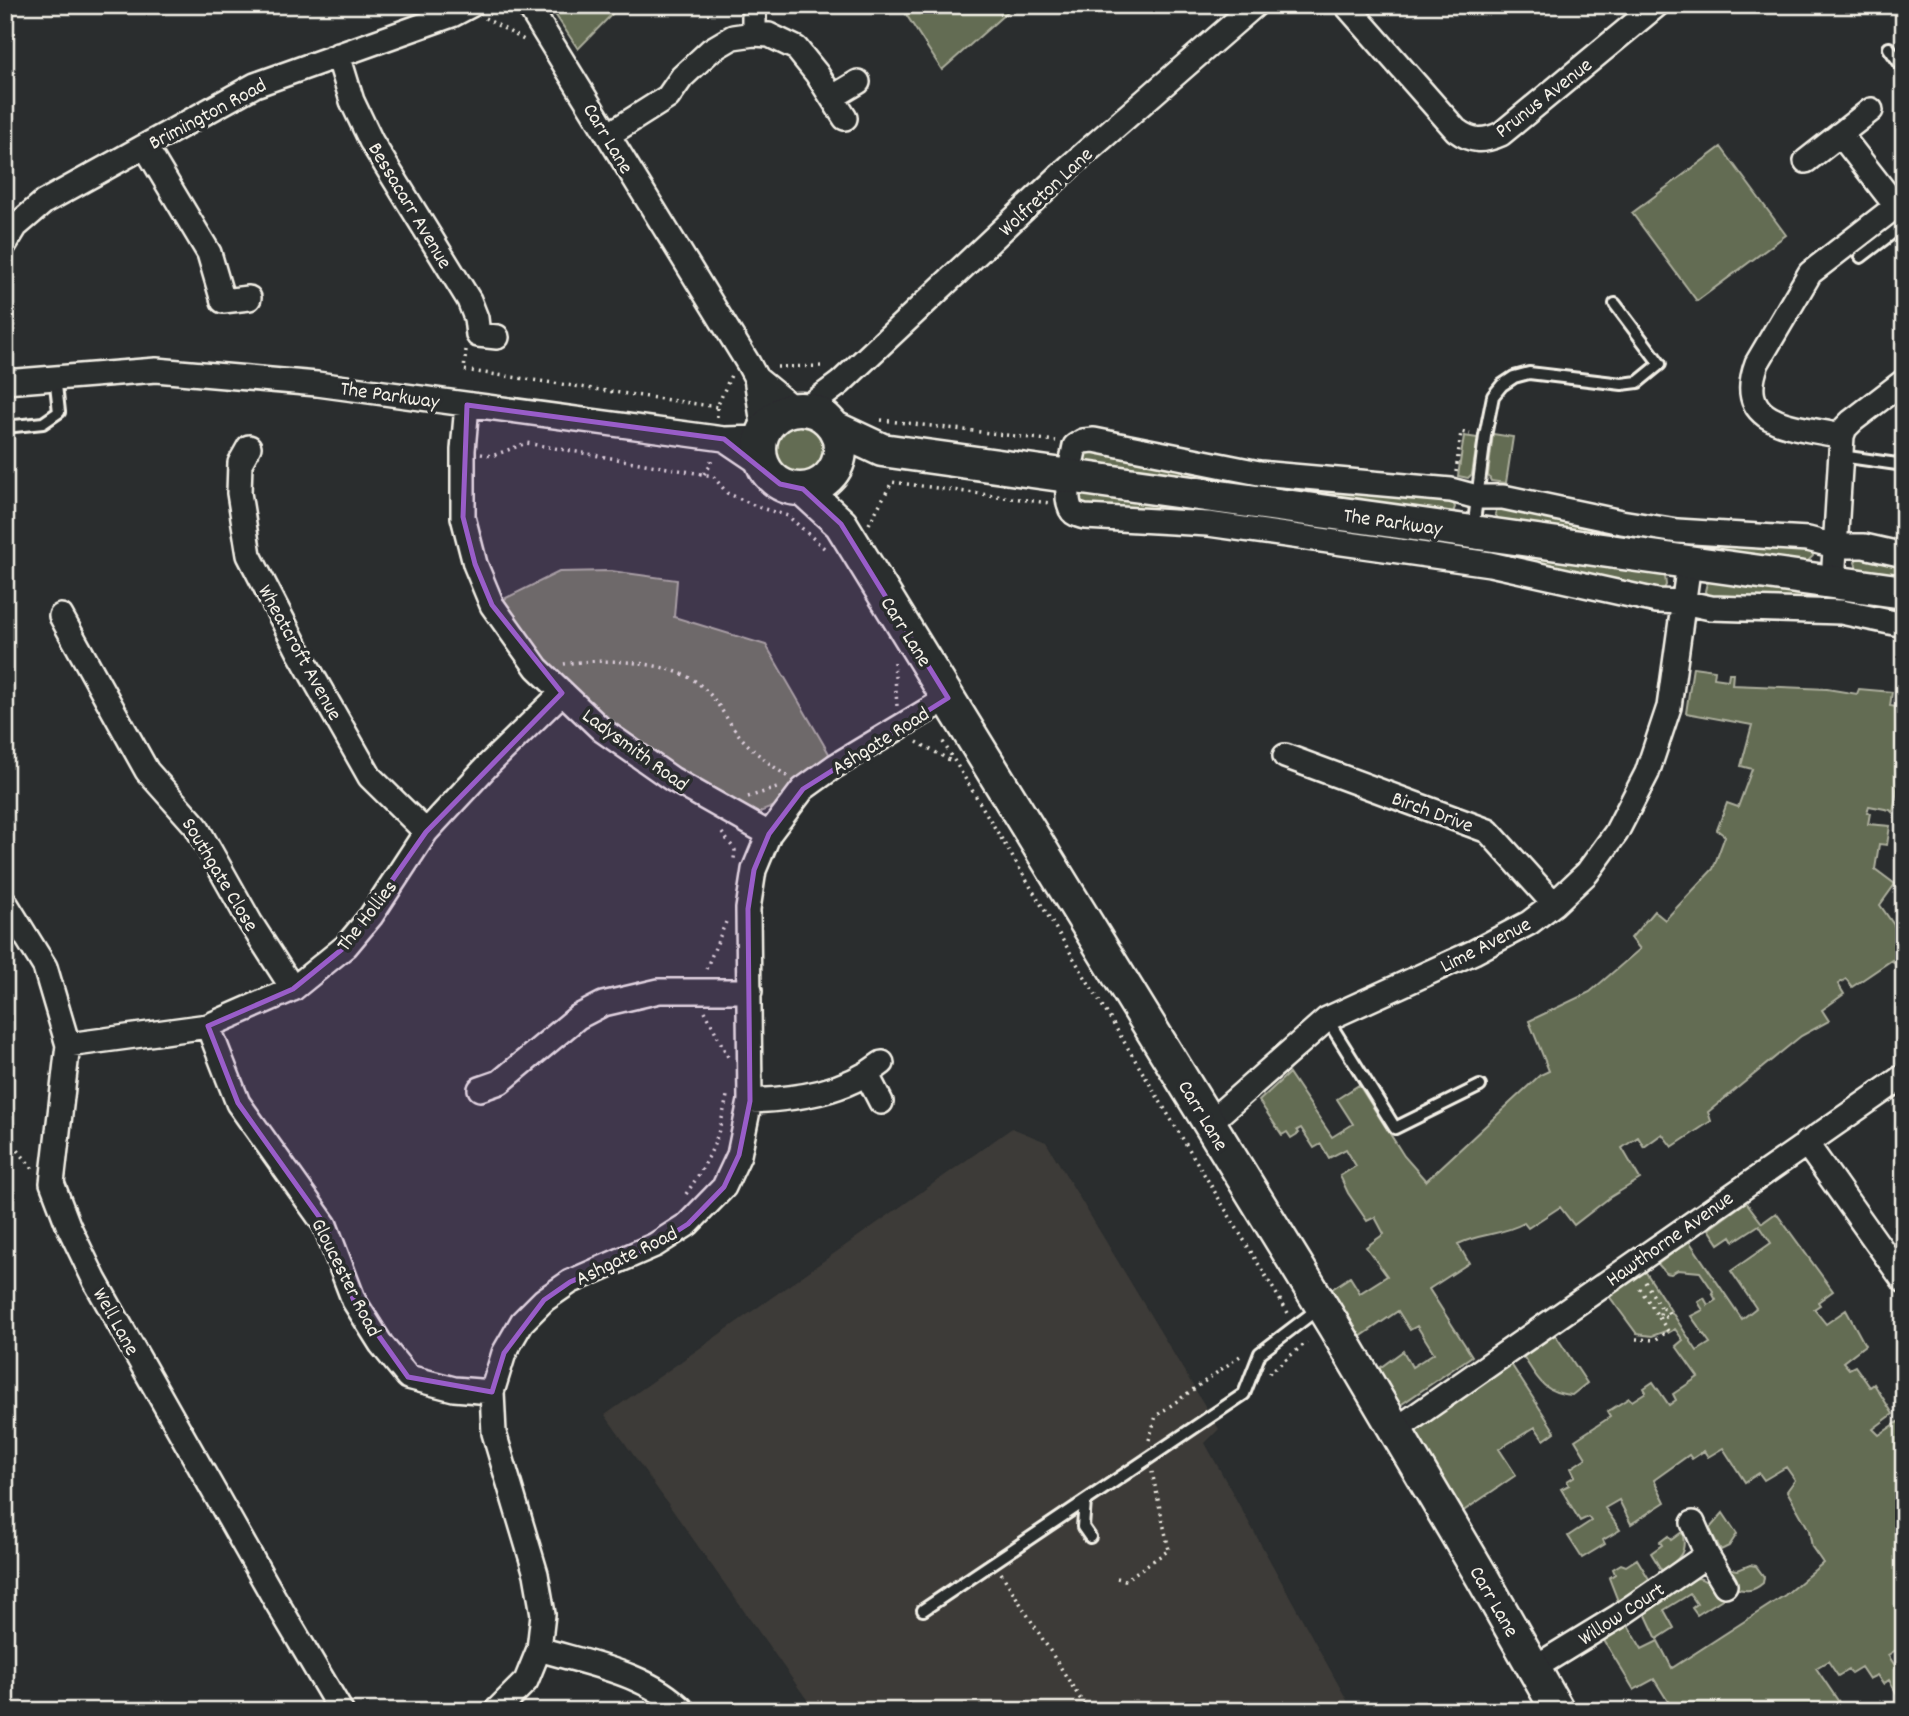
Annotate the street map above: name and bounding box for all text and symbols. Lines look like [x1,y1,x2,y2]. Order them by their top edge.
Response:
street label: Prunus Avenue [1490,52,1600,147]
street label: Brimington Road [144,72,273,159]
street label: Carr Lane [573,98,639,181]
street label: Bessacarr Avenue [359,138,458,276]
street label: Wolfreton Lane [993,141,1101,245]
street label: The Parkway [338,375,442,419]
street label: The Parkway [1341,502,1445,546]
street label: Wheatcroft Avenue [249,580,348,727]
street label: Carr Lane [871,592,938,674]
street label: Ashgate Road [827,701,936,784]
street label: Ladysmith Road [575,702,694,800]
street label: Birch Drive [1387,785,1477,842]
street label: Southgate Close [172,813,264,938]
street label: The Hollies [331,874,406,959]
street label: Lime Avenue [1436,911,1537,982]
street label: Carr Lane [1168,1075,1234,1158]
street label: Hawthorne Avenue [1601,1185,1741,1296]
street label: Gloucester Road [302,1214,387,1343]
street label: Ashgate Road [571,1220,683,1295]
street label: Well Lane [83,1283,145,1362]
street label: Carr Lane [1460,1561,1525,1644]
street label: Willow Court [1573,1576,1672,1655]

